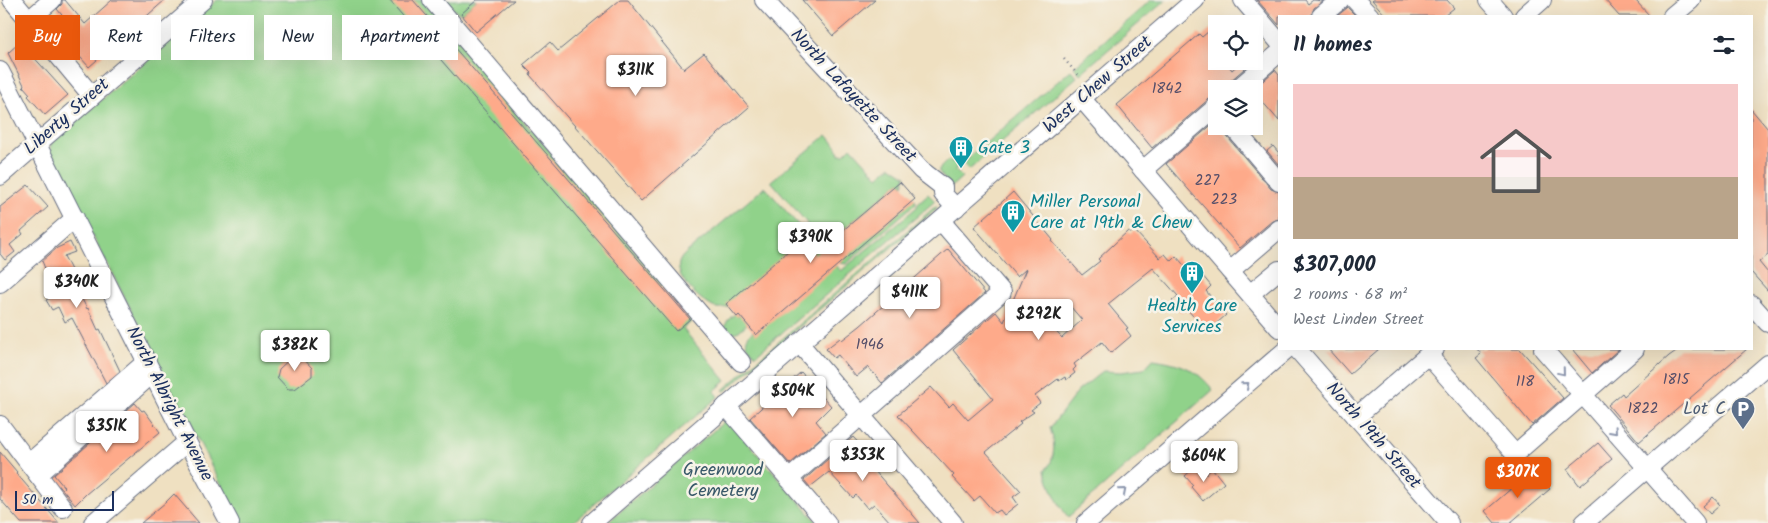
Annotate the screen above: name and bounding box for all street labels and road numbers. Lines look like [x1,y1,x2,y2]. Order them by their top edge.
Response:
street label: North Lafayette Street [783,22,924,171]
street label: West Chew Street [1037,28,1160,141]
street label: Liberty Street [18,71,117,163]
street label: North Albright Avenue [117,321,221,487]
street label: North 19th Street [1318,376,1429,497]

